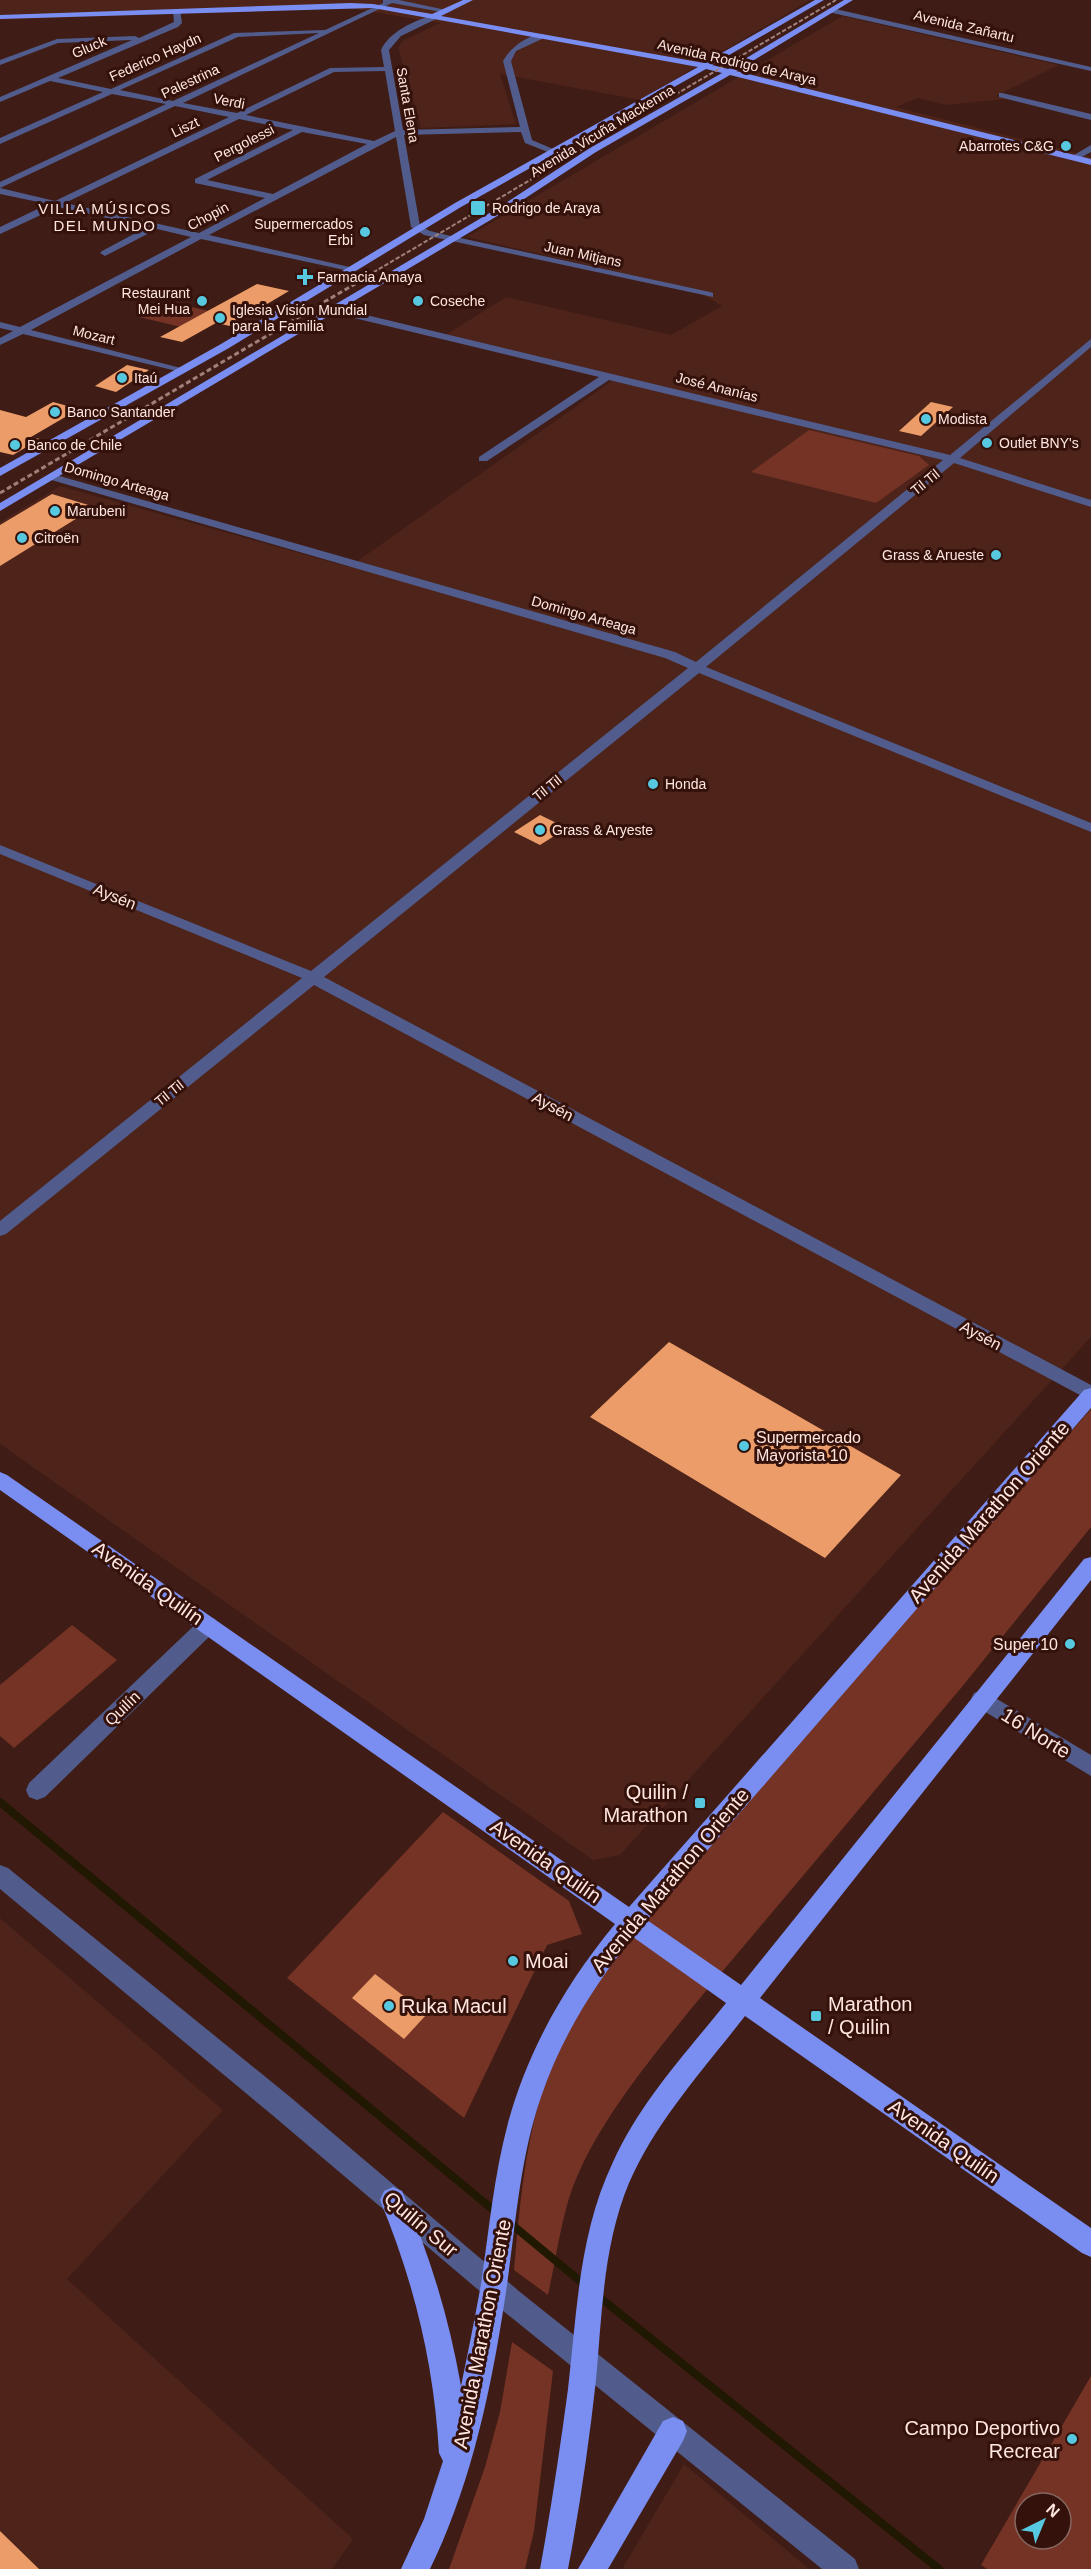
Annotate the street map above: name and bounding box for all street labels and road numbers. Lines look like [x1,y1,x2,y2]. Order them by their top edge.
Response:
street label: Avenida Zañartu [912,7,1016,45]
street label: Federico Haydn [107,30,203,84]
street label: Gluck [69,32,110,61]
street label: Avenida Rodrigo de Araya [656,36,818,88]
street label: Palestrina [158,61,222,101]
street label: Santa Elena [393,66,423,144]
street label: Avenida Vicuña Mackenna [527,81,677,180]
street label: Verdi [212,90,246,112]
street label: Liszt [169,113,202,141]
street label: Pergolessi [211,121,277,165]
street label: Chopin [185,199,231,233]
street label: Juan Mitjans [543,238,623,270]
street label: Mozart [71,322,117,348]
street label: José Ananías [674,369,760,405]
street label: Domingo Arteaga [63,458,171,504]
street label: Til Til [907,466,943,498]
street label: Domingo Arteaga [530,592,638,638]
street label: Til Til [529,772,565,804]
street label: Aysén [91,880,138,913]
street label: Til Til [151,1077,187,1109]
street label: Aysén [529,1089,576,1124]
street label: Aysén [957,1318,1004,1353]
street label: Avenida Marathon Oriente [904,1417,1074,1607]
street label: Avenida Quilín [89,1537,207,1629]
street label: Quilín [101,1688,143,1729]
street label: 16 Norte [998,1703,1074,1763]
street label: Avenida Marathon Oriente [587,1784,753,1976]
street label: Avenida Quilín [487,1815,605,1907]
street label: Avenida Quilín [885,2095,1003,2187]
street label: Quilín Sur [380,2187,462,2261]
street label: Avenida Marathon Oriente [449,2217,515,2451]

